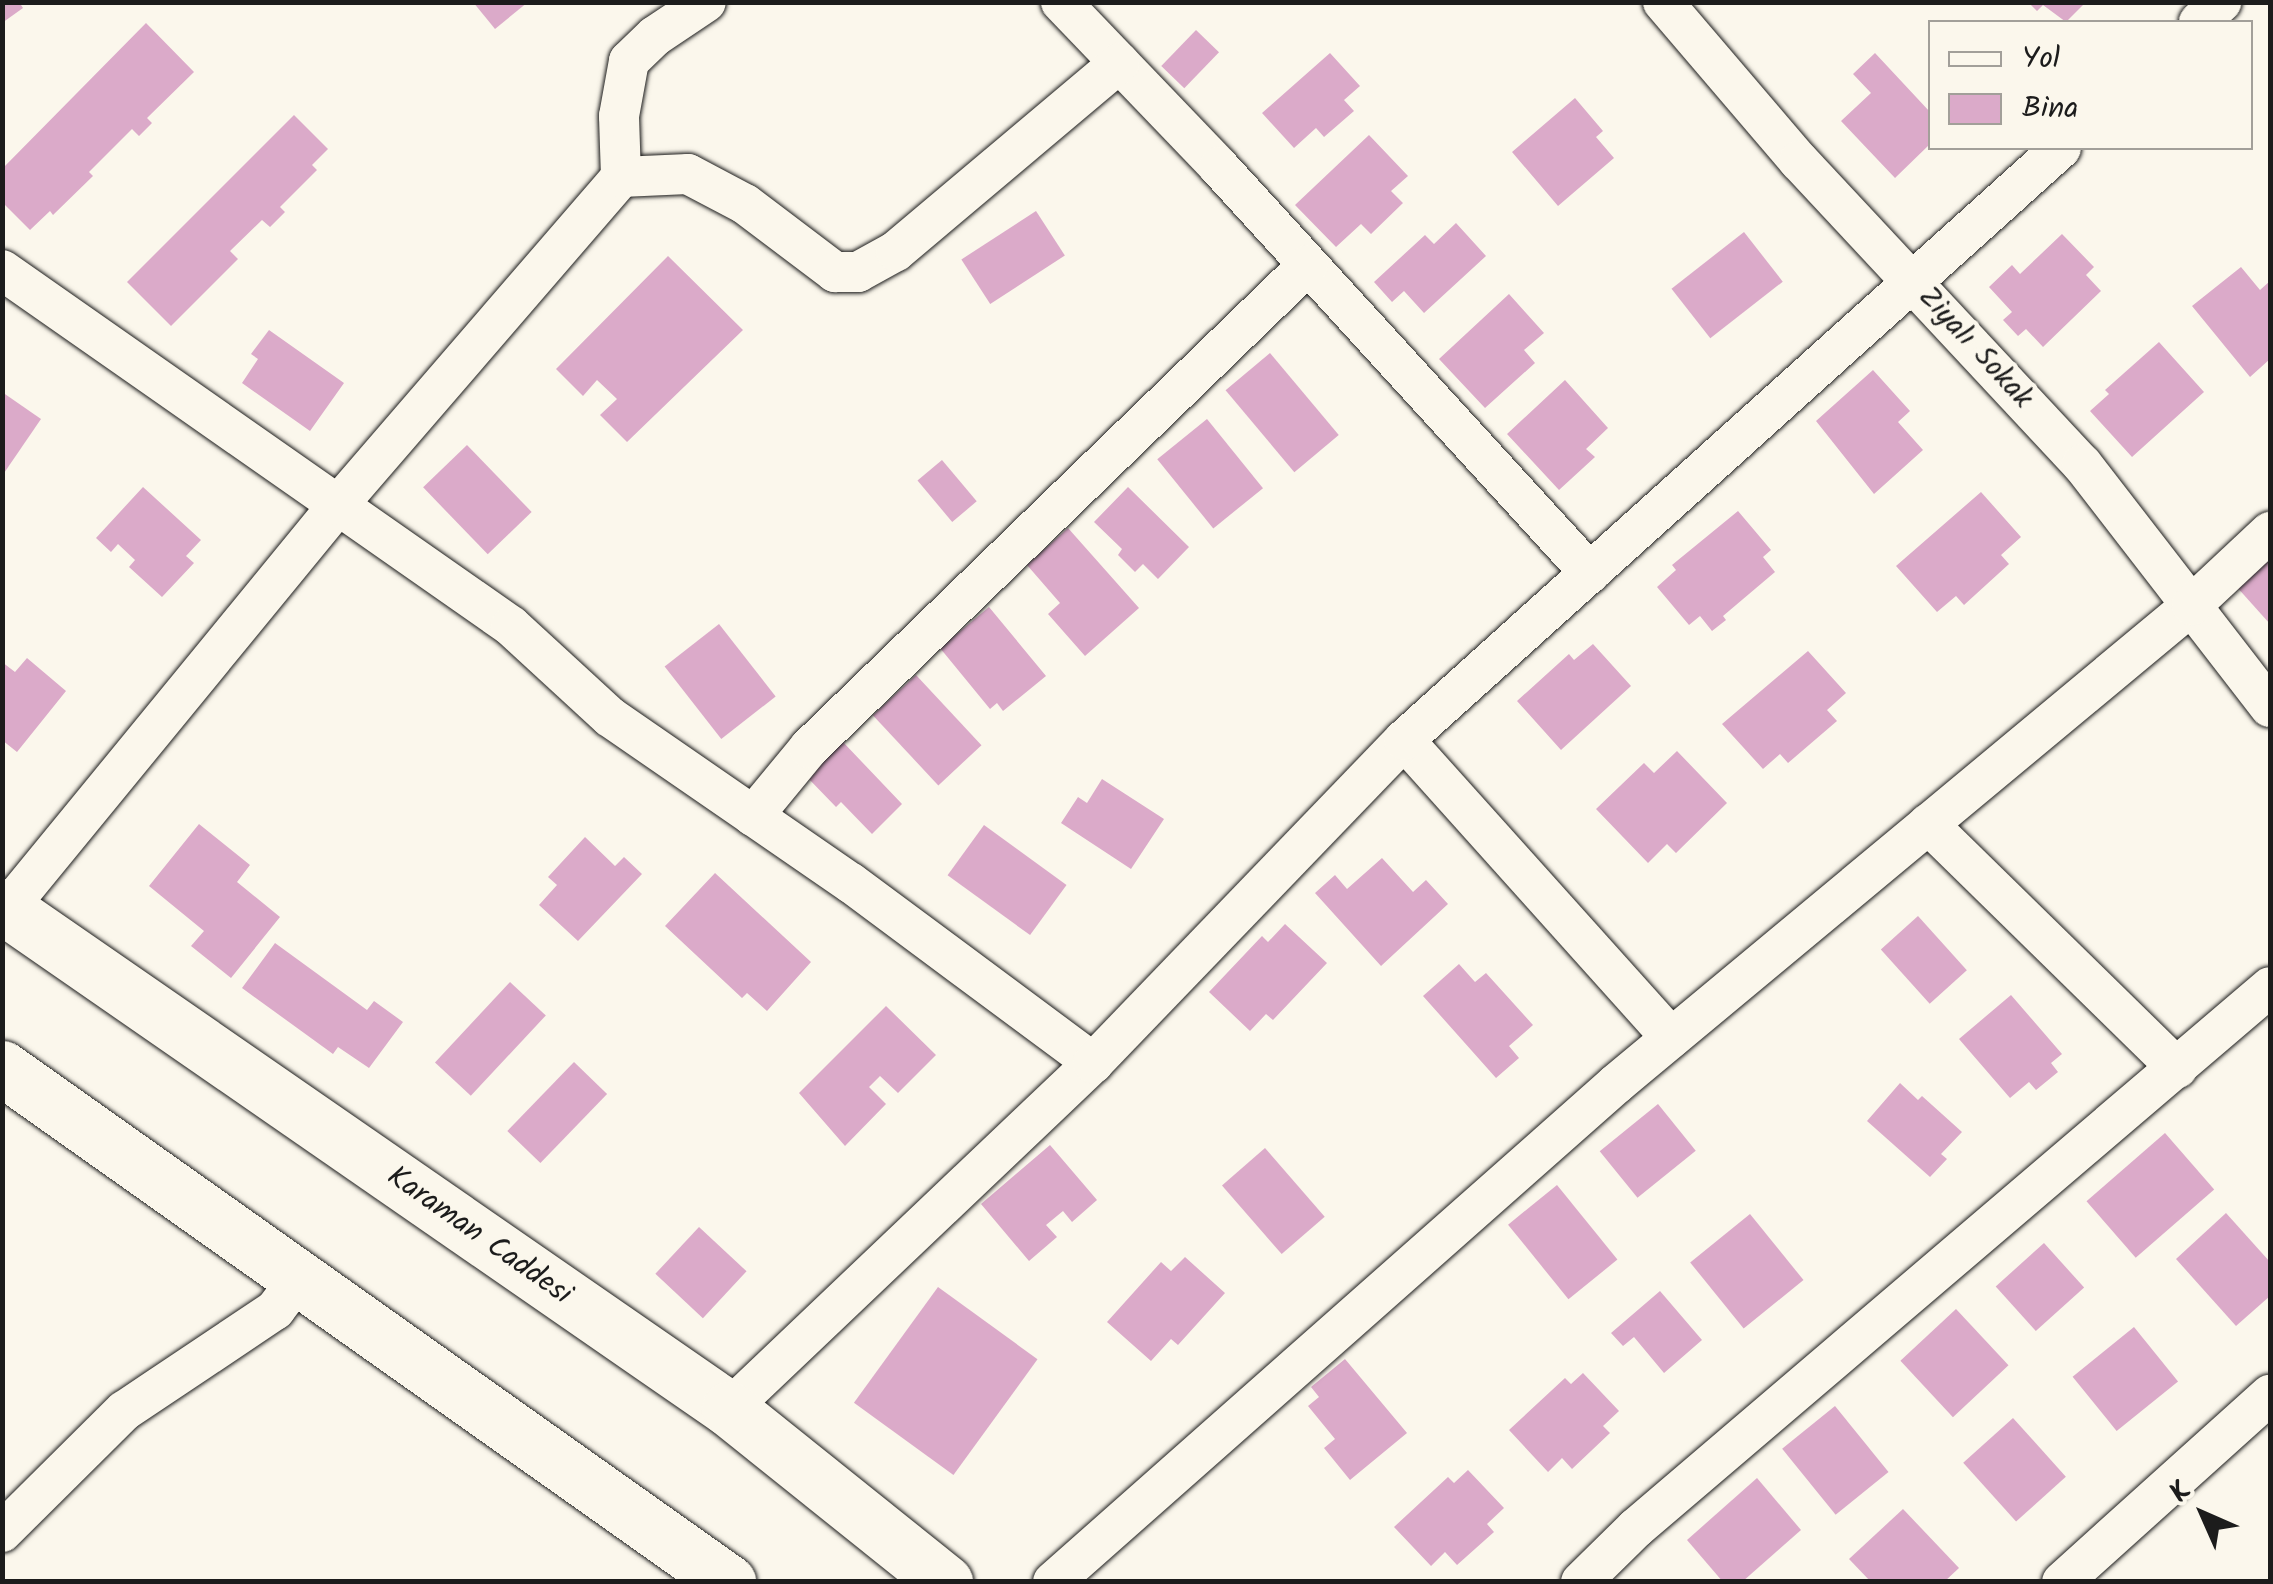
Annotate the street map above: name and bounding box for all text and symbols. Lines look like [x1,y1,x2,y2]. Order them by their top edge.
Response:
legend [1928,20,2253,150]
text: Yol [2022,35,2060,83]
text: Bina [2022,85,2078,133]
street label: Ziyalı Sokak [1910,280,2040,416]
street label: Karaman Caddesi [380,1159,578,1313]
north arrow [2153,1464,2253,1564]
text: K [2160,1471,2203,1514]

